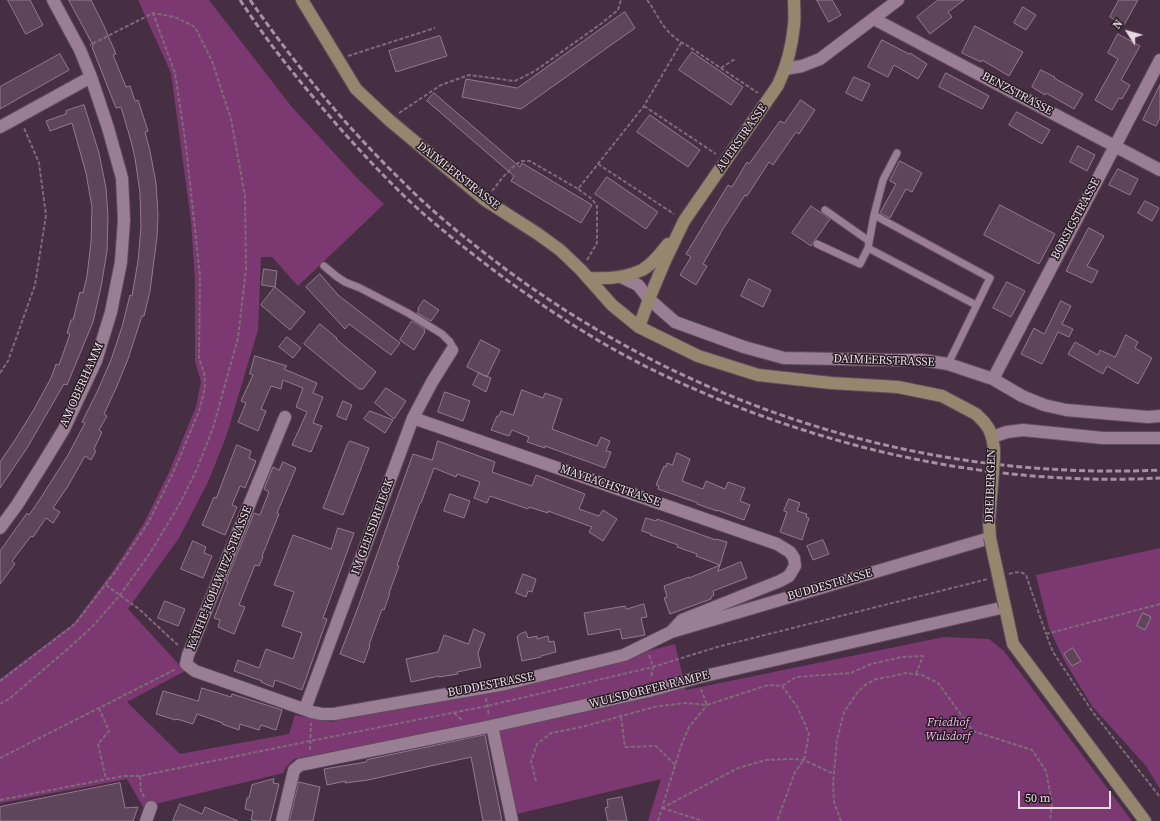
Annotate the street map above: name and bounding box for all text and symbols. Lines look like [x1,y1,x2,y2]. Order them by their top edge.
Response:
north arrow [1108,12,1148,52]
text: N [1110,17,1126,32]
street label: BENZSTRASSE [979,69,1055,119]
street label: AUERSTRASSE [713,101,771,175]
street label: DAIMLERSTRASSE [414,139,502,213]
street label: BORSIGSTRASSE [1048,176,1104,262]
street label: AM OBERHAMM [57,341,107,429]
street label: DAIMLERSTRASSE [833,352,935,370]
street label: DREIBERGEN [983,449,999,523]
street label: MAYBACHSTRASSE [558,462,662,510]
street label: IM GLEISDREIECK [349,477,397,577]
street label: KÄTHE-KOLLWITZ-STRASSE [184,504,256,652]
street label: BUDDESTRASSE [786,566,874,604]
street label: WULSDORFER RAMPE [588,668,710,712]
street label: BUDDESTRASSE [447,670,535,700]
park label: Friedhof Wulsdorf [926,716,970,744]
scale bar [1020,783,1113,809]
text: 50 m [1025,790,1051,806]

